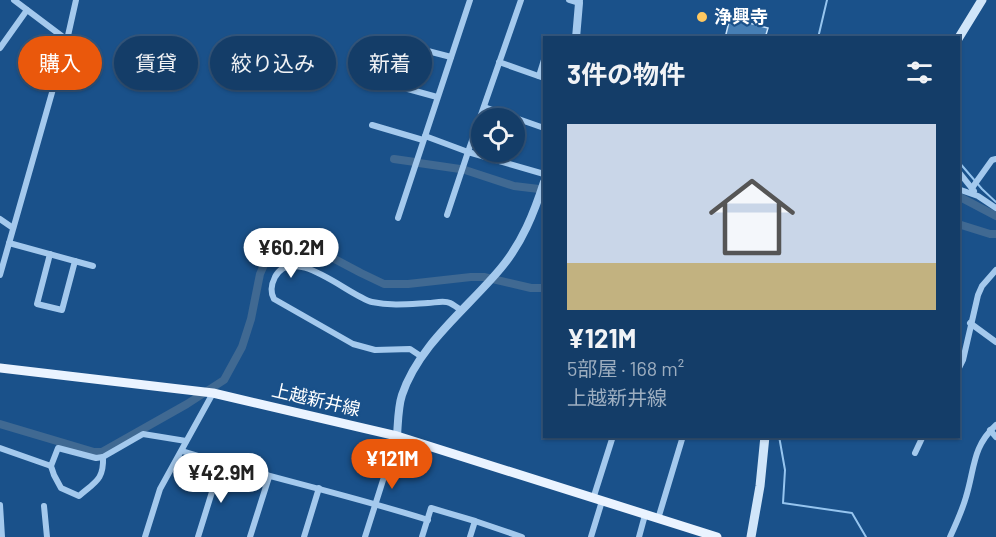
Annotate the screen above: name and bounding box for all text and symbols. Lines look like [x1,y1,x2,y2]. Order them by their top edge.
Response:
place label: 浄興寺 [714,5,768,27]
marker: 浄興寺 [695,10,709,24]
chip: 購入 [18,36,102,90]
chip: 賃貸 [114,36,198,90]
chip: 絞り込み [210,36,336,90]
chip: 新着 [348,36,432,90]
icon: filters [903,56,936,89]
text: 3件の物件 [567,58,685,89]
map controls [471,108,525,162]
button: locate [471,108,525,162]
icon: home [698,163,806,271]
pin: ¥60.2M [242,228,340,279]
text: ¥60.2M [258,235,324,259]
text: ¥121M [567,322,636,353]
text: 5部屋 · 168 m² [567,356,684,380]
street label: 上越新井線 [270,378,363,420]
text: 上越新井線 [567,385,667,409]
pin: ¥121M [350,439,434,490]
text: ¥121M [365,446,419,470]
pin: ¥42.9M [172,453,270,504]
text: ¥42.9M [187,460,255,484]

